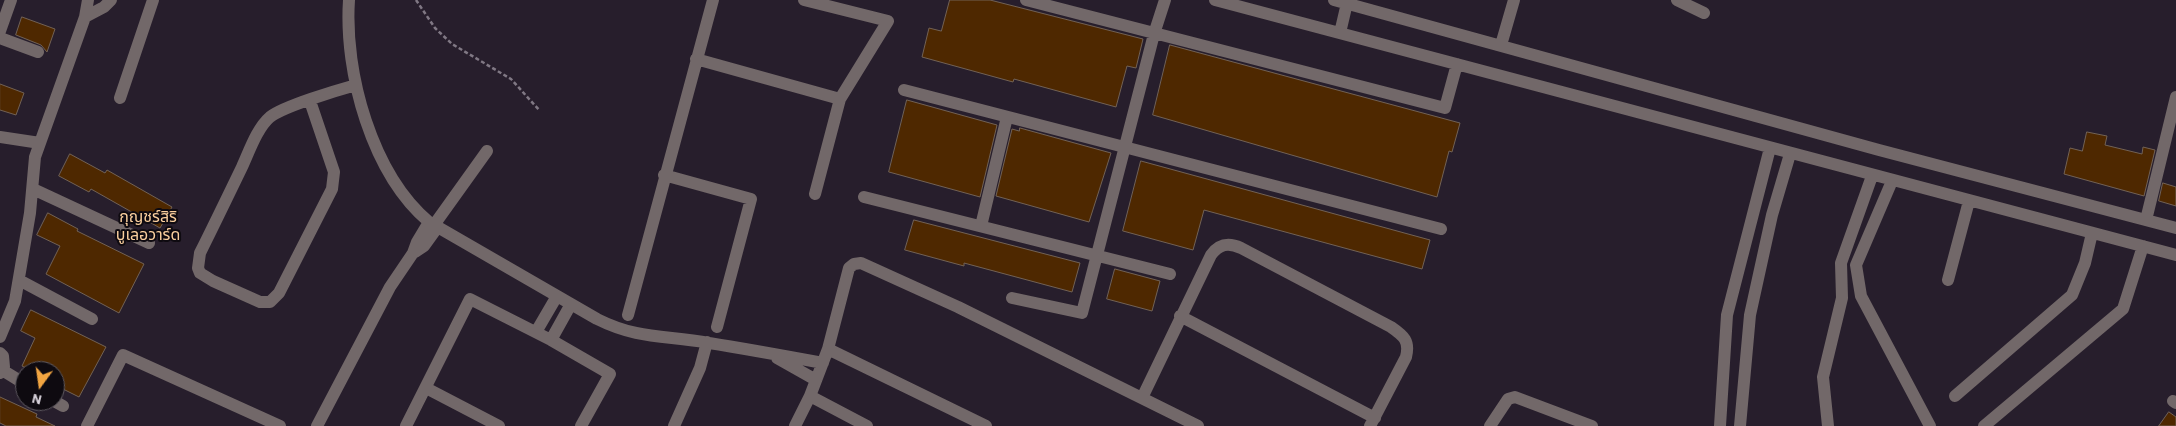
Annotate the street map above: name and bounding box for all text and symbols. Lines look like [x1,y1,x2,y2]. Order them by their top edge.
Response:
district label: กุญชร์สิริ บูเลอวาร์ด [116,207,180,245]
north arrow [15,361,65,411]
text: N [30,391,43,409]

